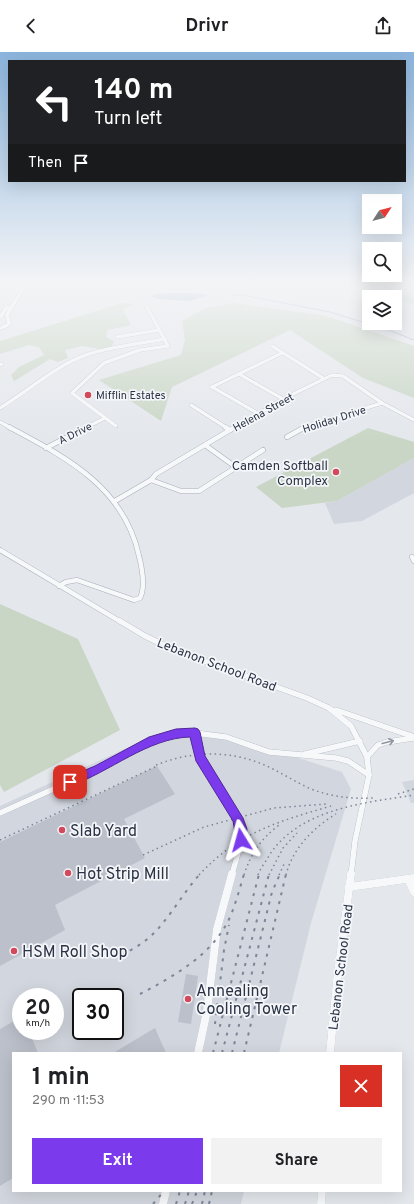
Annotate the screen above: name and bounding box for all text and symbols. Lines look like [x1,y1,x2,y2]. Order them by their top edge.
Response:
icon: back [20,15,42,37]
text: Drivr [186,15,228,38]
icon: share [372,15,394,37]
text: 140 m [94,73,173,109]
icon: left [28,76,80,128]
text: Turn left [94,108,162,131]
icon: arrive [70,152,92,174]
text: Then [28,154,62,173]
north arrow [362,194,402,234]
map controls [362,194,402,330]
button: search [362,242,402,282]
button: layers [362,290,402,330]
place label: Mifflin Estates [96,389,166,403]
marker: Mifflin Estates [83,390,93,400]
street label: Helena Street [231,390,296,435]
street label: Holiday Drive [301,403,368,437]
street label: A Drive [56,420,95,448]
place label: Camden Softball Complex [232,459,328,490]
marker: Camden Softball Complex [331,467,341,477]
street label: Lebanon School Road [154,636,278,696]
one-way arrow [381,738,394,746]
pin [53,765,87,799]
icon: arrive [59,771,81,793]
position arrow [220,819,262,861]
place label: Slab Yard [70,822,137,842]
marker: Slab Yard [57,825,67,835]
place label: Hot Strip Mill [76,865,169,885]
marker: Hot Strip Mill [63,868,73,878]
street label: Lebanon School Road [326,903,358,1031]
place label: HSM Roll Shop [22,943,127,963]
marker: HSM Roll Shop [9,946,19,956]
place label: Annealing Cooling Tower [196,982,297,1020]
speed limit sign: 30 [72,988,124,1040]
marker: Annealing Cooling Tower [183,994,193,1004]
text: 20 [25,996,51,1022]
text: km/h [26,1017,50,1030]
text: 1 min [32,1063,90,1093]
button: close [340,1065,382,1107]
text: 290 m · 11:53 [32,1093,105,1109]
button: Exit [32,1138,203,1184]
button: Share [211,1138,382,1184]

